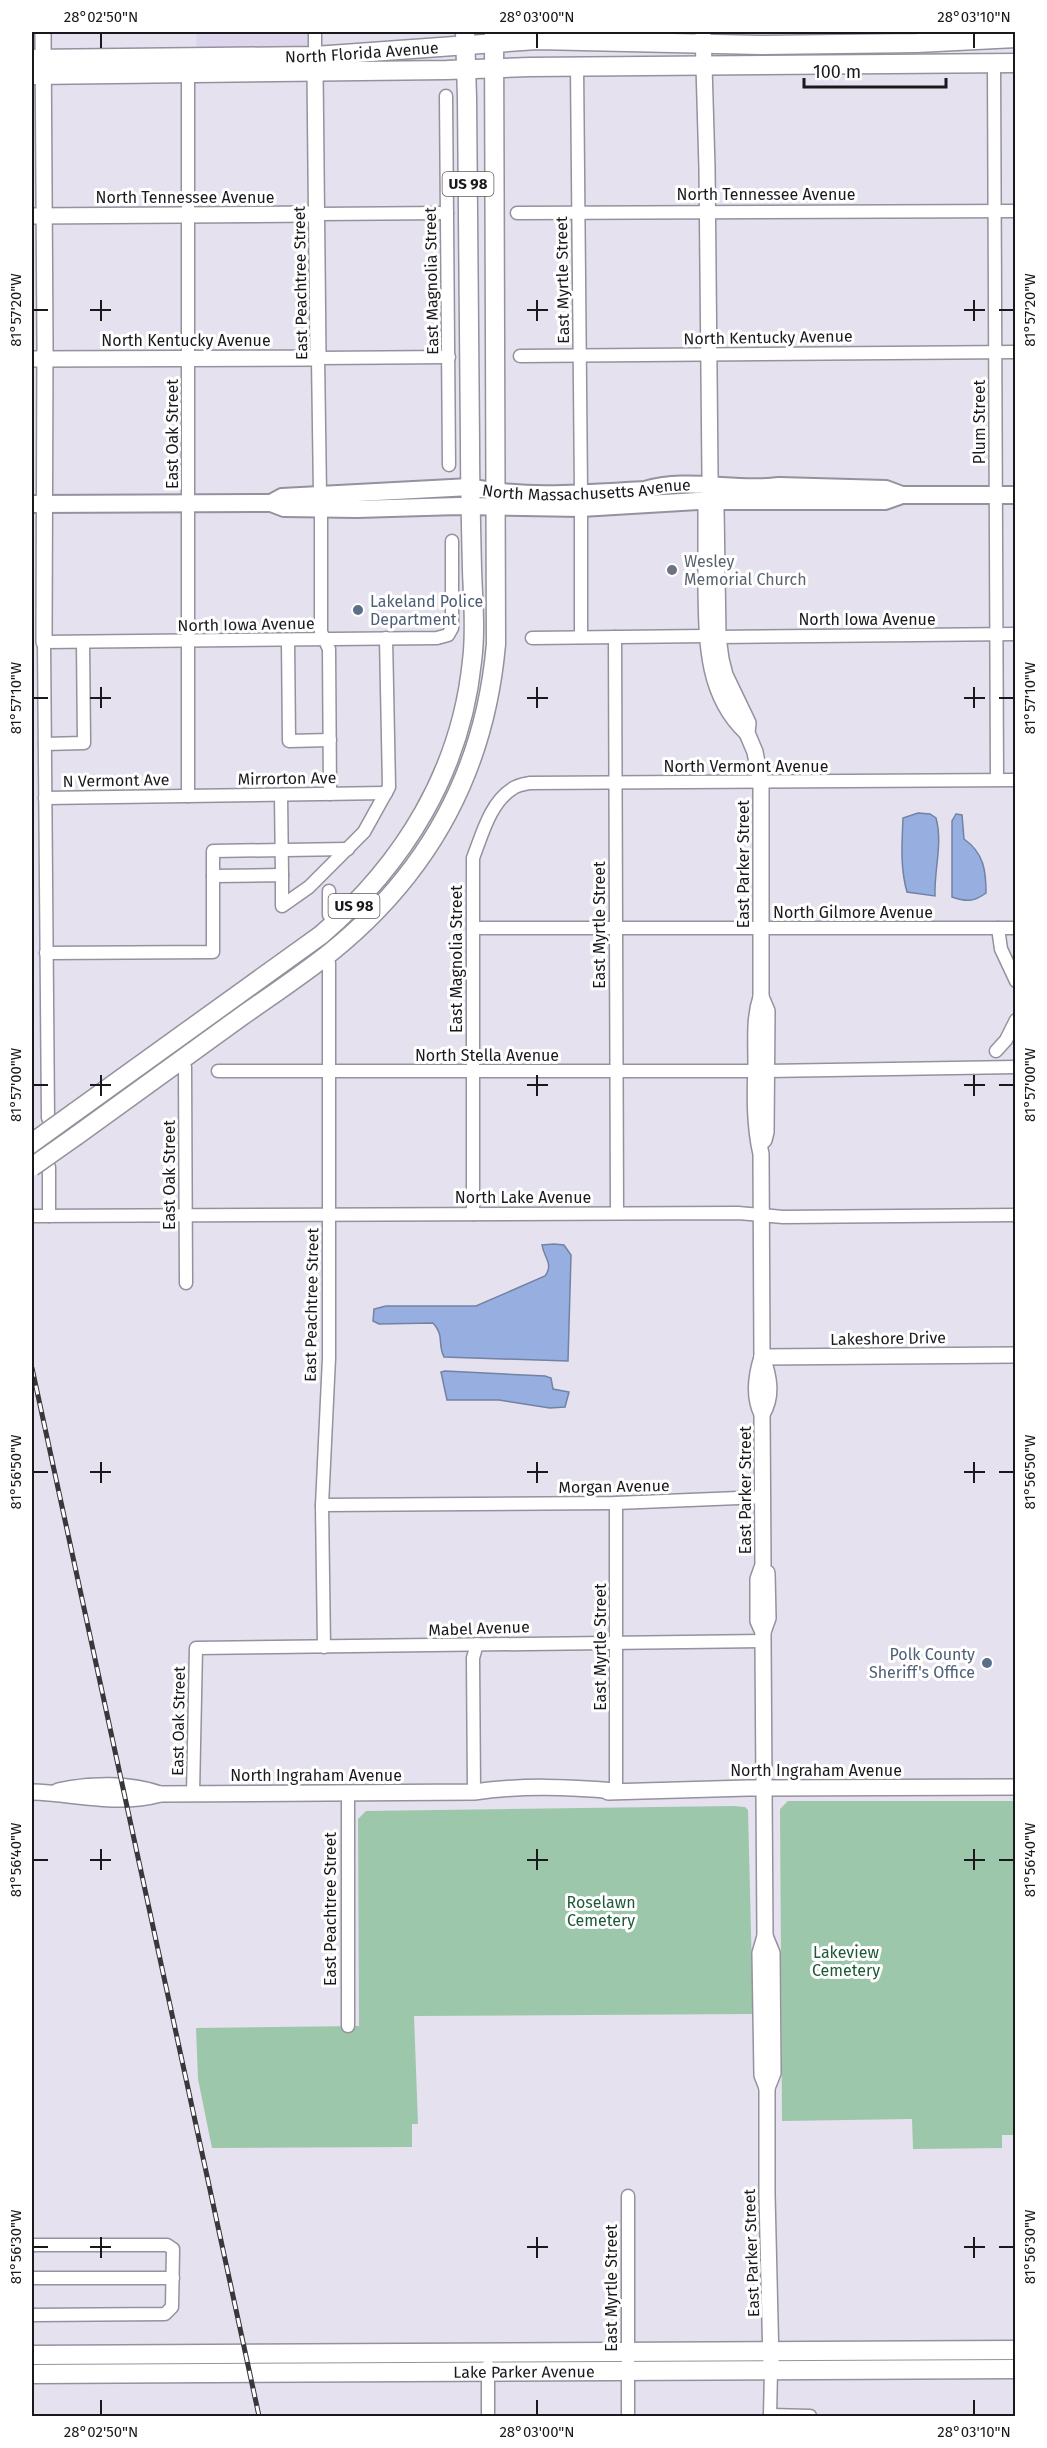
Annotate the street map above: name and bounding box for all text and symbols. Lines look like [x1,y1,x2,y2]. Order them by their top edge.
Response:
text: 28°02'50"N [64,8,138,26]
text: 28°03'00"N [499,8,575,26]
text: 28°03'10"N [937,8,1011,26]
street label: North Florida Avenue [285,38,439,66]
scale bar [804,51,946,89]
text: 100 m [813,61,861,83]
road number: US 98 [442,172,494,196]
street label: North Tennessee Avenue [677,185,856,204]
street label: North Tennessee Avenue [96,188,275,207]
street label: East Peachtree Street [290,206,311,360]
street label: East Magnolia Street [421,207,442,355]
street label: East Myrtle Street [552,216,573,344]
text: 81°57'20"W [7,273,25,347]
text: 81°57'20"W [1021,273,1039,347]
street label: North Kentucky Avenue [683,327,853,348]
street label: North Kentucky Avenue [101,331,271,350]
street label: East Oak Street [163,379,182,489]
street label: Plum Street [970,380,989,464]
street label: North Massachusetts Avenue [481,476,691,504]
place label: Wesley Memorial Church [684,552,807,589]
marker: Wesley Memorial Church [665,563,679,577]
place label: Lakeland Police Department [370,592,483,629]
marker: Lakeland Police Department [351,603,365,617]
street label: North Iowa Avenue [798,610,936,629]
street label: North Iowa Avenue [177,614,315,635]
text: 81°57'10"W [7,661,25,734]
text: 81°57'10"W [1021,661,1039,734]
street label: North Vermont Avenue [664,757,828,776]
street label: Mirrorton Ave [238,768,336,789]
street label: N Vermont Ave [62,770,170,791]
street label: East Parker Street [734,800,753,928]
street label: East Myrtle Street [590,861,609,989]
street label: East Magnolia Street [447,885,466,1033]
road number: US 98 [328,894,380,918]
street label: North Gilmore Avenue [773,903,933,922]
street label: North Stella Avenue [415,1046,559,1065]
text: 81°57'00"W [7,1047,25,1122]
text: 81°57'00"W [1021,1047,1039,1122]
street label: East Oak Street [160,1120,179,1230]
street label: North Lake Avenue [455,1188,591,1207]
street label: East Peachtree Street [301,1228,322,1382]
street label: Lakeshore Drive [830,1328,946,1349]
street label: East Parker Street [736,1426,755,1554]
text: 81°56'50"W [7,1434,25,1509]
text: 81°56'50"W [1021,1434,1039,1509]
street label: Morgan Avenue [558,1476,670,1497]
street label: East Myrtle Street [591,1583,610,1711]
street label: Mabel Avenue [428,1617,530,1640]
place label: Polk County Sheriff's Office [869,1645,975,1682]
marker: Polk County Sheriff's Office [980,1656,994,1670]
street label: East Oak Street [168,1666,189,1776]
street label: North Ingraham Avenue [730,1761,902,1780]
street label: North Ingraham Avenue [230,1766,402,1785]
text: 81°56'40"W [7,1822,25,1897]
text: 81°56'40"W [1021,1822,1039,1897]
street label: East Peachtree Street [321,1832,340,1986]
park label: Roselawn Cemetery [566,1893,636,1930]
park label: Lakeview Cemetery [812,1943,880,1980]
street label: East Parker Street [740,2188,763,2317]
text: 81°56'30"W [7,2209,25,2284]
text: 81°56'30"W [1021,2209,1039,2284]
street label: East Myrtle Street [602,2224,621,2352]
street label: Lake Parker Avenue [453,2362,595,2382]
text: 28°02'50"N [64,2423,138,2441]
text: 28°03'00"N [499,2423,575,2441]
text: 28°03'10"N [937,2423,1011,2441]

